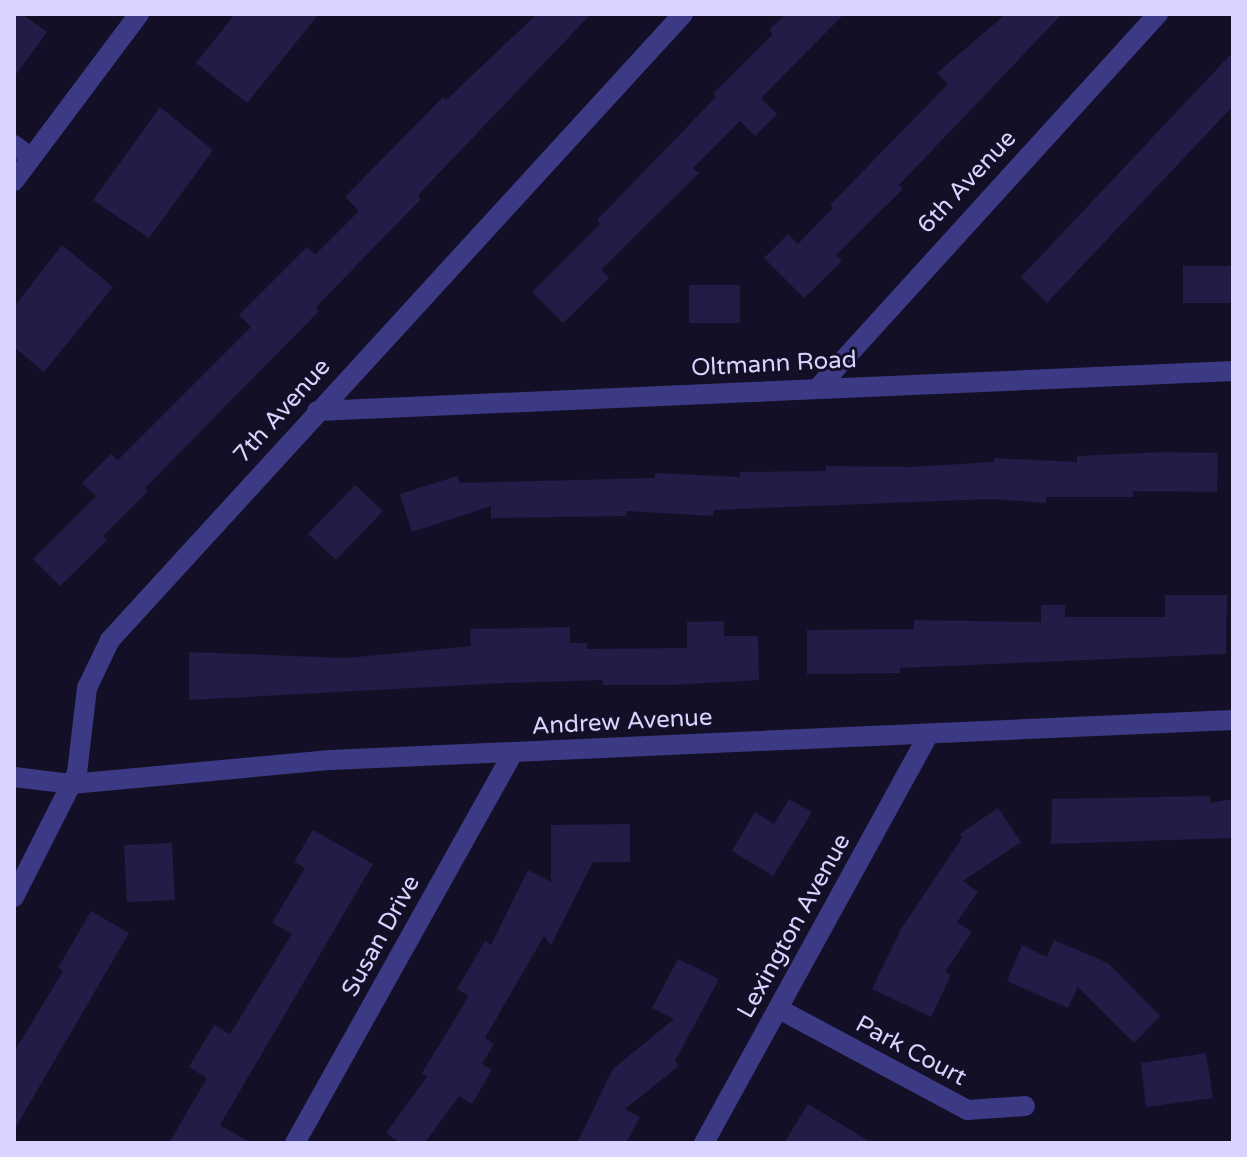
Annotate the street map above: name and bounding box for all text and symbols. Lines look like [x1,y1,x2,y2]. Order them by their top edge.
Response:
street label: 6th Avenue [912,124,1022,240]
street label: Oltmann Road [690,345,858,383]
street label: 7th Avenue [227,353,337,469]
street label: Andrew Avenue [531,703,713,741]
street label: Lexington Avenue [731,829,857,1023]
street label: Susan Drive [336,870,426,1002]
street label: Park Court [851,1010,971,1092]

